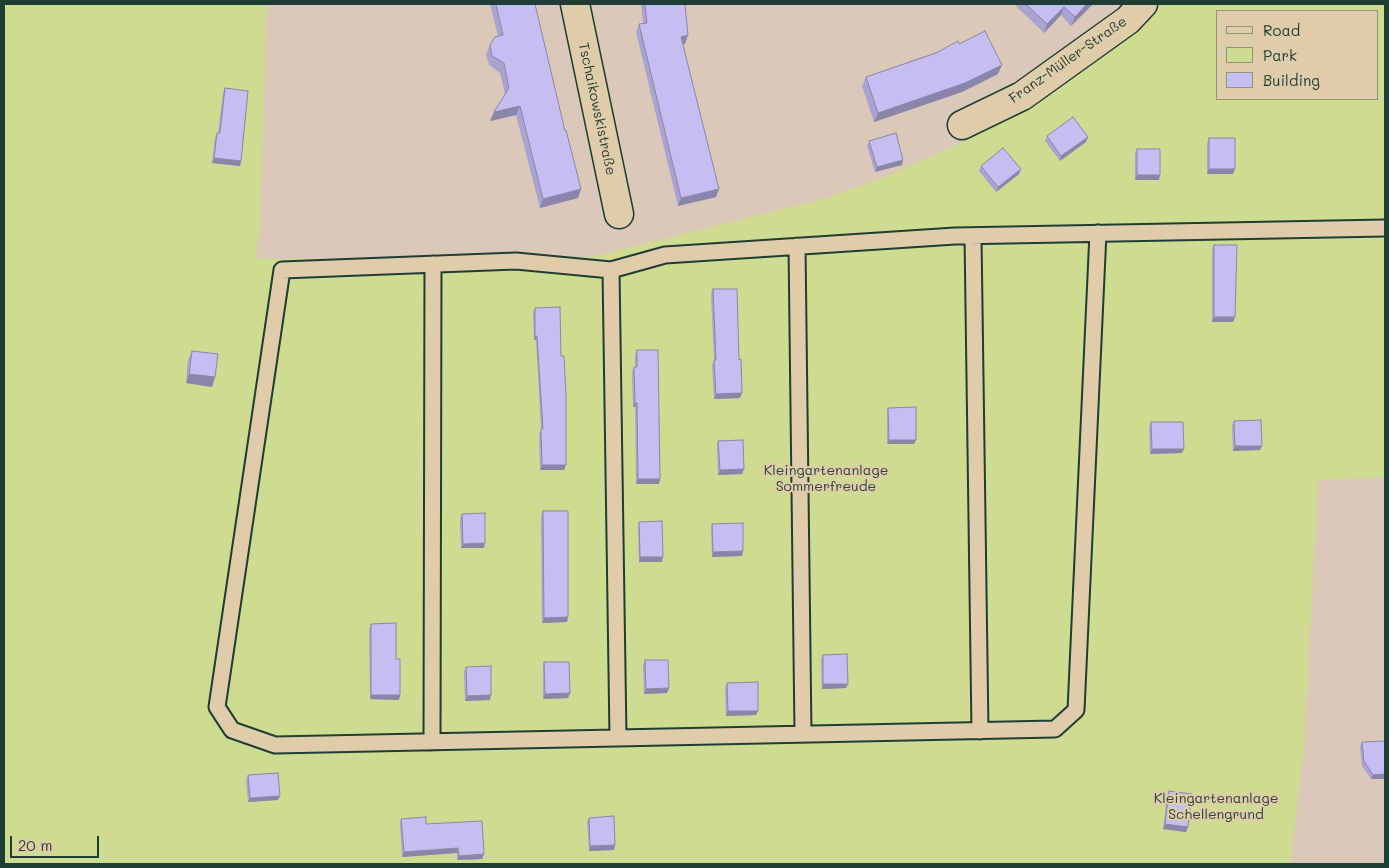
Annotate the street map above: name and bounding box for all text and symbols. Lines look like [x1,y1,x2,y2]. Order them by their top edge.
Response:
legend [1216,10,1379,100]
street label: Franz-Müller-Straße [1006,13,1130,107]
text: Road [1263,20,1300,40]
street label: Tschaikowskistraße [575,41,619,177]
text: Park [1263,45,1297,65]
text: Building [1263,70,1320,90]
park label: Kleingartenanlage Sommerfreude [764,463,888,496]
park label: Kleingartenanlage Schellengrund [1154,791,1278,824]
scale bar [12,826,101,858]
text: 20 m [18,835,52,855]

